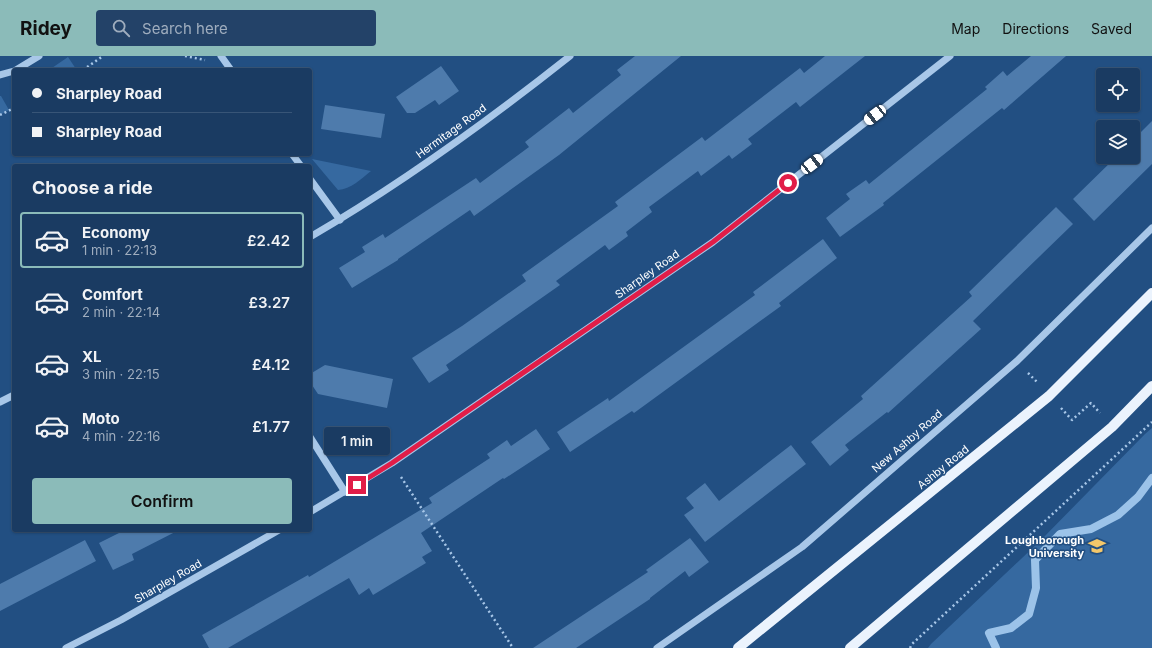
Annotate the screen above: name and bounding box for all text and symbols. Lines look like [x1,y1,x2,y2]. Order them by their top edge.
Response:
search box [96,10,376,46]
text: Ridey [20,17,72,40]
icon: search [110,17,132,39]
text: Search here [142,19,228,38]
text: Map [951,20,980,37]
text: Directions [1002,20,1069,37]
text: Saved [1091,20,1132,37]
map controls [1096,68,1140,164]
button: locate [1096,68,1140,112]
text: Sharpley Road [56,84,162,103]
street label: Hermitage Road [413,101,489,161]
car [862,103,888,127]
button: layers [1096,120,1140,164]
text: Sharpley Road [56,122,162,141]
car [799,152,825,176]
route start [779,174,797,192]
text: Choose a ride [32,177,153,198]
icon: car [34,222,70,258]
text: Economy [82,223,150,242]
text: £2.42 [247,231,290,250]
text: 1 min · 22:13 [82,242,157,258]
street label: Sharpley Road [612,247,682,301]
icon: car [34,284,70,320]
text: Comfort [82,285,143,304]
text: £3.27 [249,293,290,312]
text: 2 min · 22:14 [82,304,160,320]
icon: car [34,346,70,382]
text: XL [82,347,102,366]
text: £4.12 [252,355,290,374]
text: 3 min · 22:15 [82,366,160,382]
street label: New Ashby Road [869,407,945,475]
icon: car [34,408,70,444]
text: Moto [82,409,120,428]
text: £1.77 [252,417,290,436]
callout: 1 min [324,427,390,455]
text: 4 min · 22:16 [82,428,160,444]
text: 1 min [341,433,373,449]
street label: Ashby Road [915,442,971,492]
route end [348,476,366,494]
button: Confirm [32,478,292,524]
place label: Loughborough University [1005,533,1084,560]
school or university icon: Loughborough University [1087,536,1107,556]
street label: Sharpley Road [132,556,204,606]

